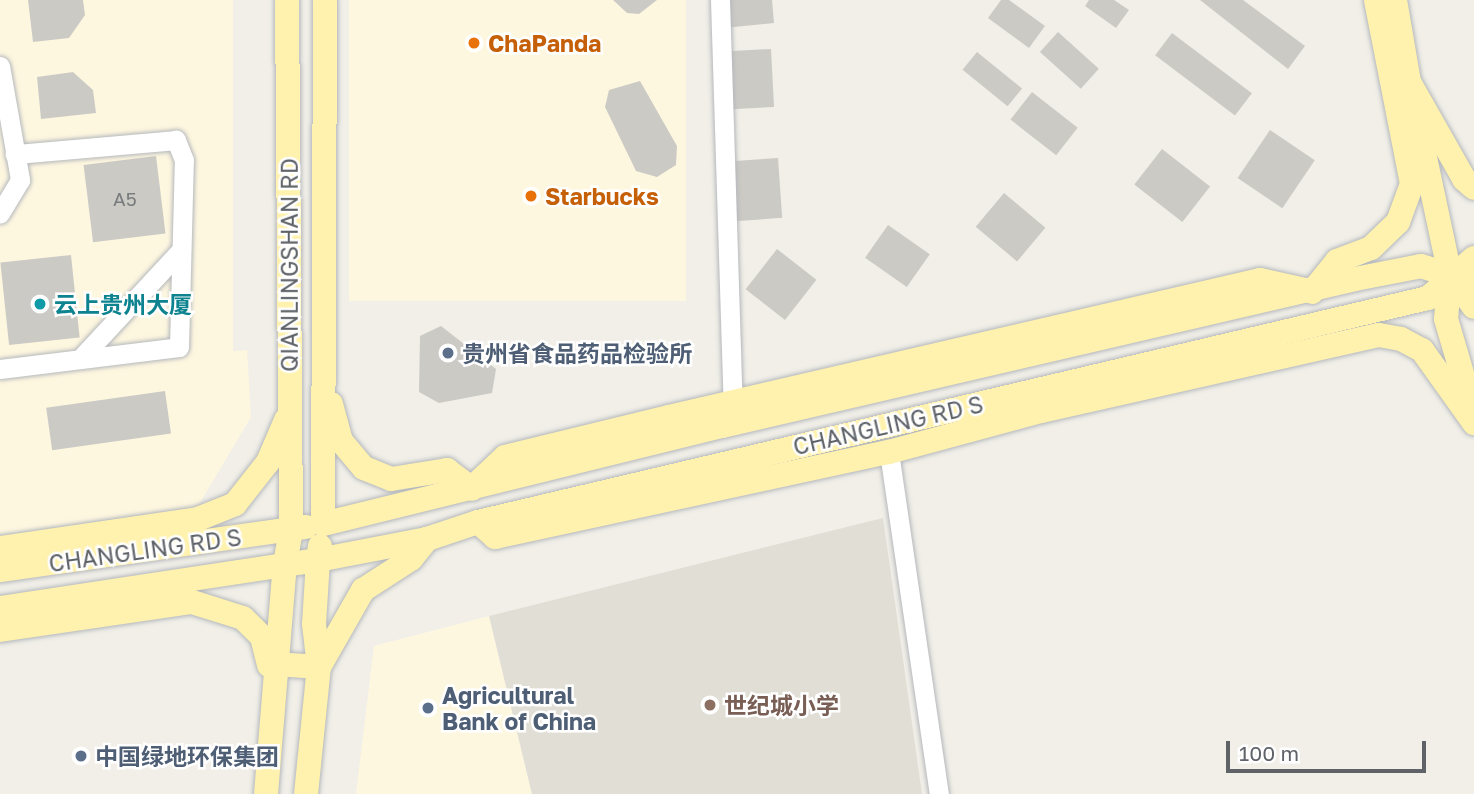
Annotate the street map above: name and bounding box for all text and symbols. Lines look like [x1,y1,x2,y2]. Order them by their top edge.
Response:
place label: ChaPanda [488,29,601,57]
marker: ChaPanda [466,35,482,51]
street label: QIANLINGSHAN RD [275,158,303,372]
place label: Starbucks [545,182,659,210]
house number: A5 [113,188,137,210]
marker: Starbucks [523,188,539,204]
place label: 云上贵州大厦 [54,290,192,318]
marker: 云上贵州大厦 [32,296,48,312]
place label: 贵州省食品药品检验所 [462,339,692,367]
marker: 贵州省食品药品检验所 [440,345,456,361]
street label: CHANGLING RD S [790,390,986,460]
street label: CHANGLING RD S [47,523,243,577]
place label: Agricultural Bank of China [442,681,596,735]
place label: 世纪城小学 [724,691,839,719]
marker: 世纪城小学 [702,697,718,713]
marker: Agricultural Bank of China [420,700,436,716]
scale bar [1229,728,1428,772]
text: 100 m [1239,740,1299,766]
place label: 中国绿地环保集团 [95,742,279,770]
marker: 中国绿地环保集团 [73,748,89,764]

